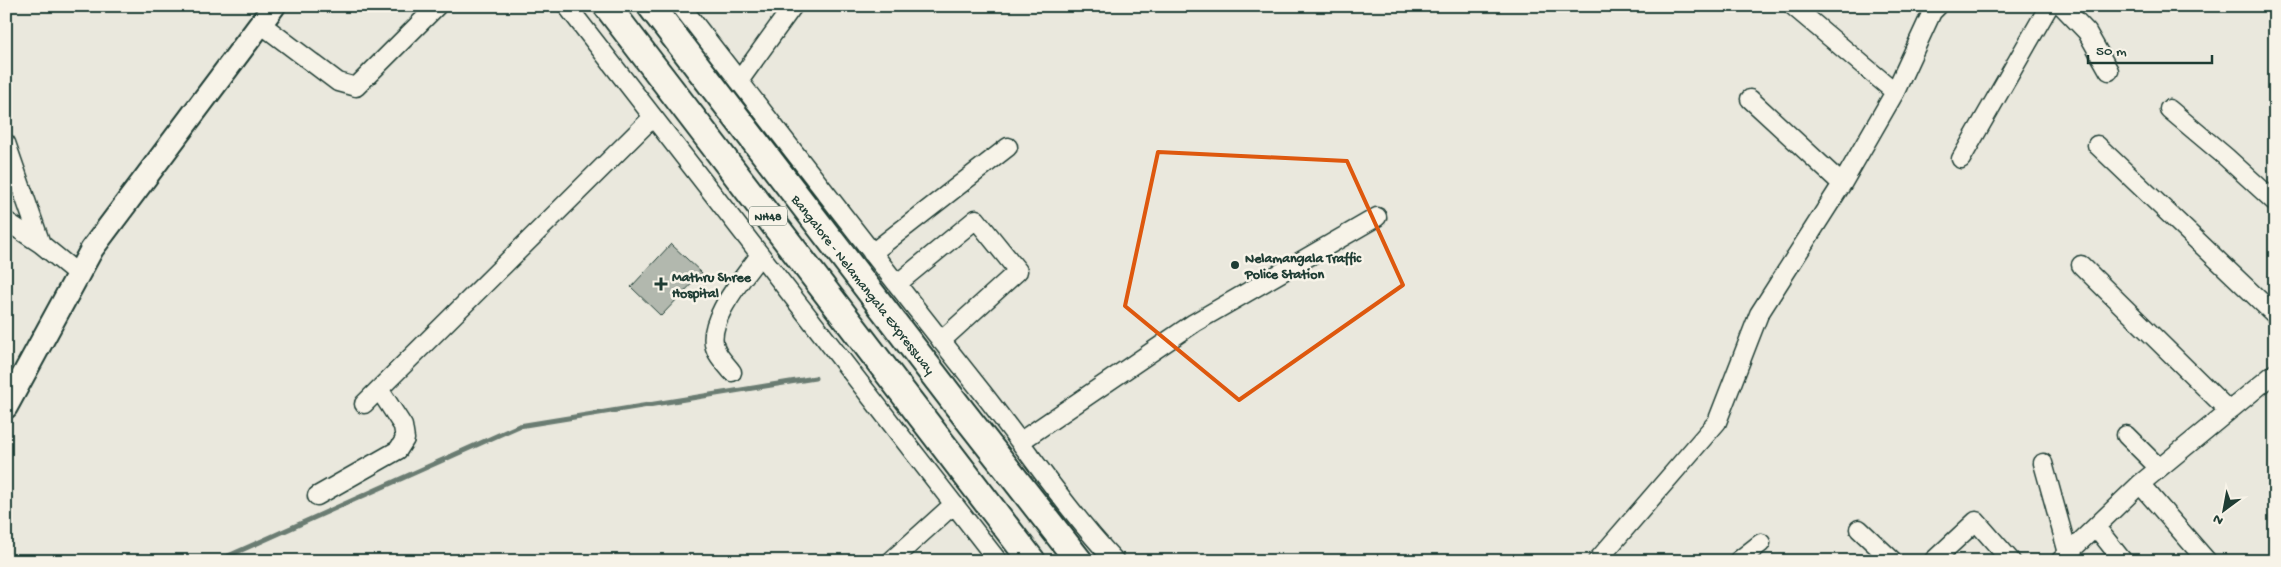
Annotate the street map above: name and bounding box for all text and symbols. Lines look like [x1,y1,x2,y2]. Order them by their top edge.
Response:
scale bar [2088,32,2212,64]
text: 50 m [2096,43,2127,61]
street label: Bangalore - Nelamangala Expressway [786,192,938,379]
road number: NH48 [749,207,787,226]
place label: Nelamangala Traffic Police Station [1244,251,1362,284]
marker: Nelamangala Traffic Police Station [1229,259,1241,271]
place label: Mathru Shree Hospital [672,270,752,303]
marker: Mathru Shree Hospital [654,277,668,291]
north arrow [2198,484,2248,534]
text: N [2210,509,2227,529]

